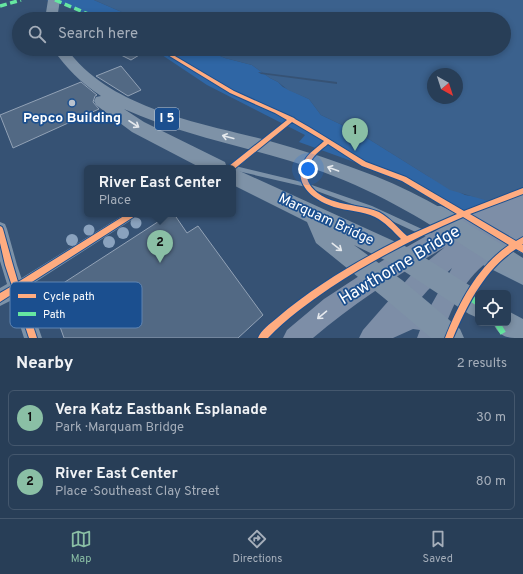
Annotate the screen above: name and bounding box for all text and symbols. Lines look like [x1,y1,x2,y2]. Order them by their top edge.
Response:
search box [12,12,511,56]
icon: search [26,23,48,45]
text: Search here [58,25,138,44]
north arrow [427,68,463,104]
marker: Pepco Building [67,98,77,108]
road number: I 5 [155,108,179,130]
place label: Pepco Building [23,110,121,127]
pin: 1 [342,118,368,151]
one-way arrow [128,120,139,128]
one-way arrow [222,133,235,140]
your location [298,159,318,179]
popup [84,165,236,217]
one-way arrow [326,165,339,172]
text: River East Center [99,174,221,193]
street label: Marquam Bridge [276,190,376,250]
text: Place [99,193,131,209]
street label: Hawthorne Bridge [335,221,465,311]
pin: 2 [147,230,173,263]
one-way arrow [332,242,343,251]
legend [10,282,142,328]
text: Cycle path [43,290,95,304]
map controls [475,290,511,326]
button: locate [475,290,511,326]
text: Path [43,308,65,322]
one-way arrow [316,311,327,320]
text: Nearby [16,353,73,375]
text: 2 results [457,356,507,372]
text: Vera Katz Eastbank Esplanade [55,401,267,420]
text: 1 [27,410,33,426]
text: 30 m [476,410,506,426]
text: Park · Marquam Bridge [55,420,184,436]
text: River East Center [55,465,178,484]
text: 2 [26,474,34,490]
text: 80 m [476,474,506,490]
text: Place · Southeast Clay Street [55,484,220,500]
tab: Map [70,528,92,566]
tab: Directions [232,528,282,566]
tab: Saved [423,528,453,566]

